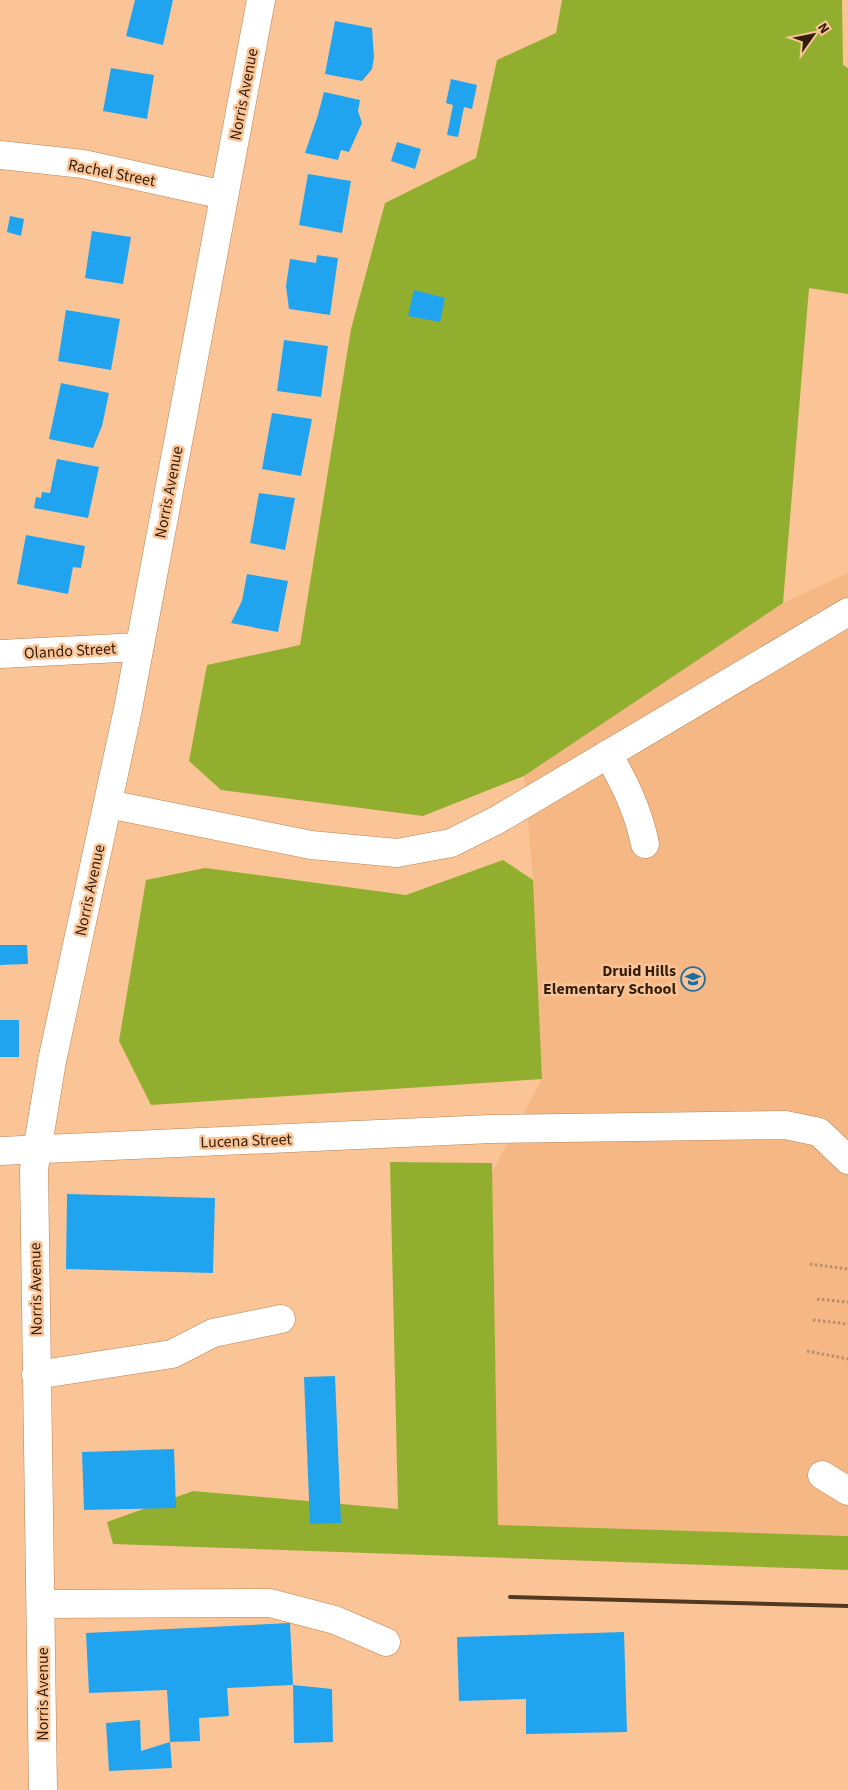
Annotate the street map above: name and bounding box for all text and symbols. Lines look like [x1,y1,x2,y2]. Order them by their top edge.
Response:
north arrow [788,10,838,60]
text: N [812,19,834,38]
street label: Norris Avenue [224,46,264,142]
street label: Rachel Street [66,154,158,192]
street label: Norris Avenue [149,444,189,540]
street label: Olando Street [23,638,117,664]
street label: Norris Avenue [70,842,110,938]
place label: Druid Hills Elementary School [543,960,676,1000]
school or university icon: Druid Hills Elementary School [680,966,706,992]
street label: Lucena Street [200,1128,293,1154]
street label: Norris Avenue [24,1242,48,1336]
street label: Norris Avenue [32,1647,54,1741]

